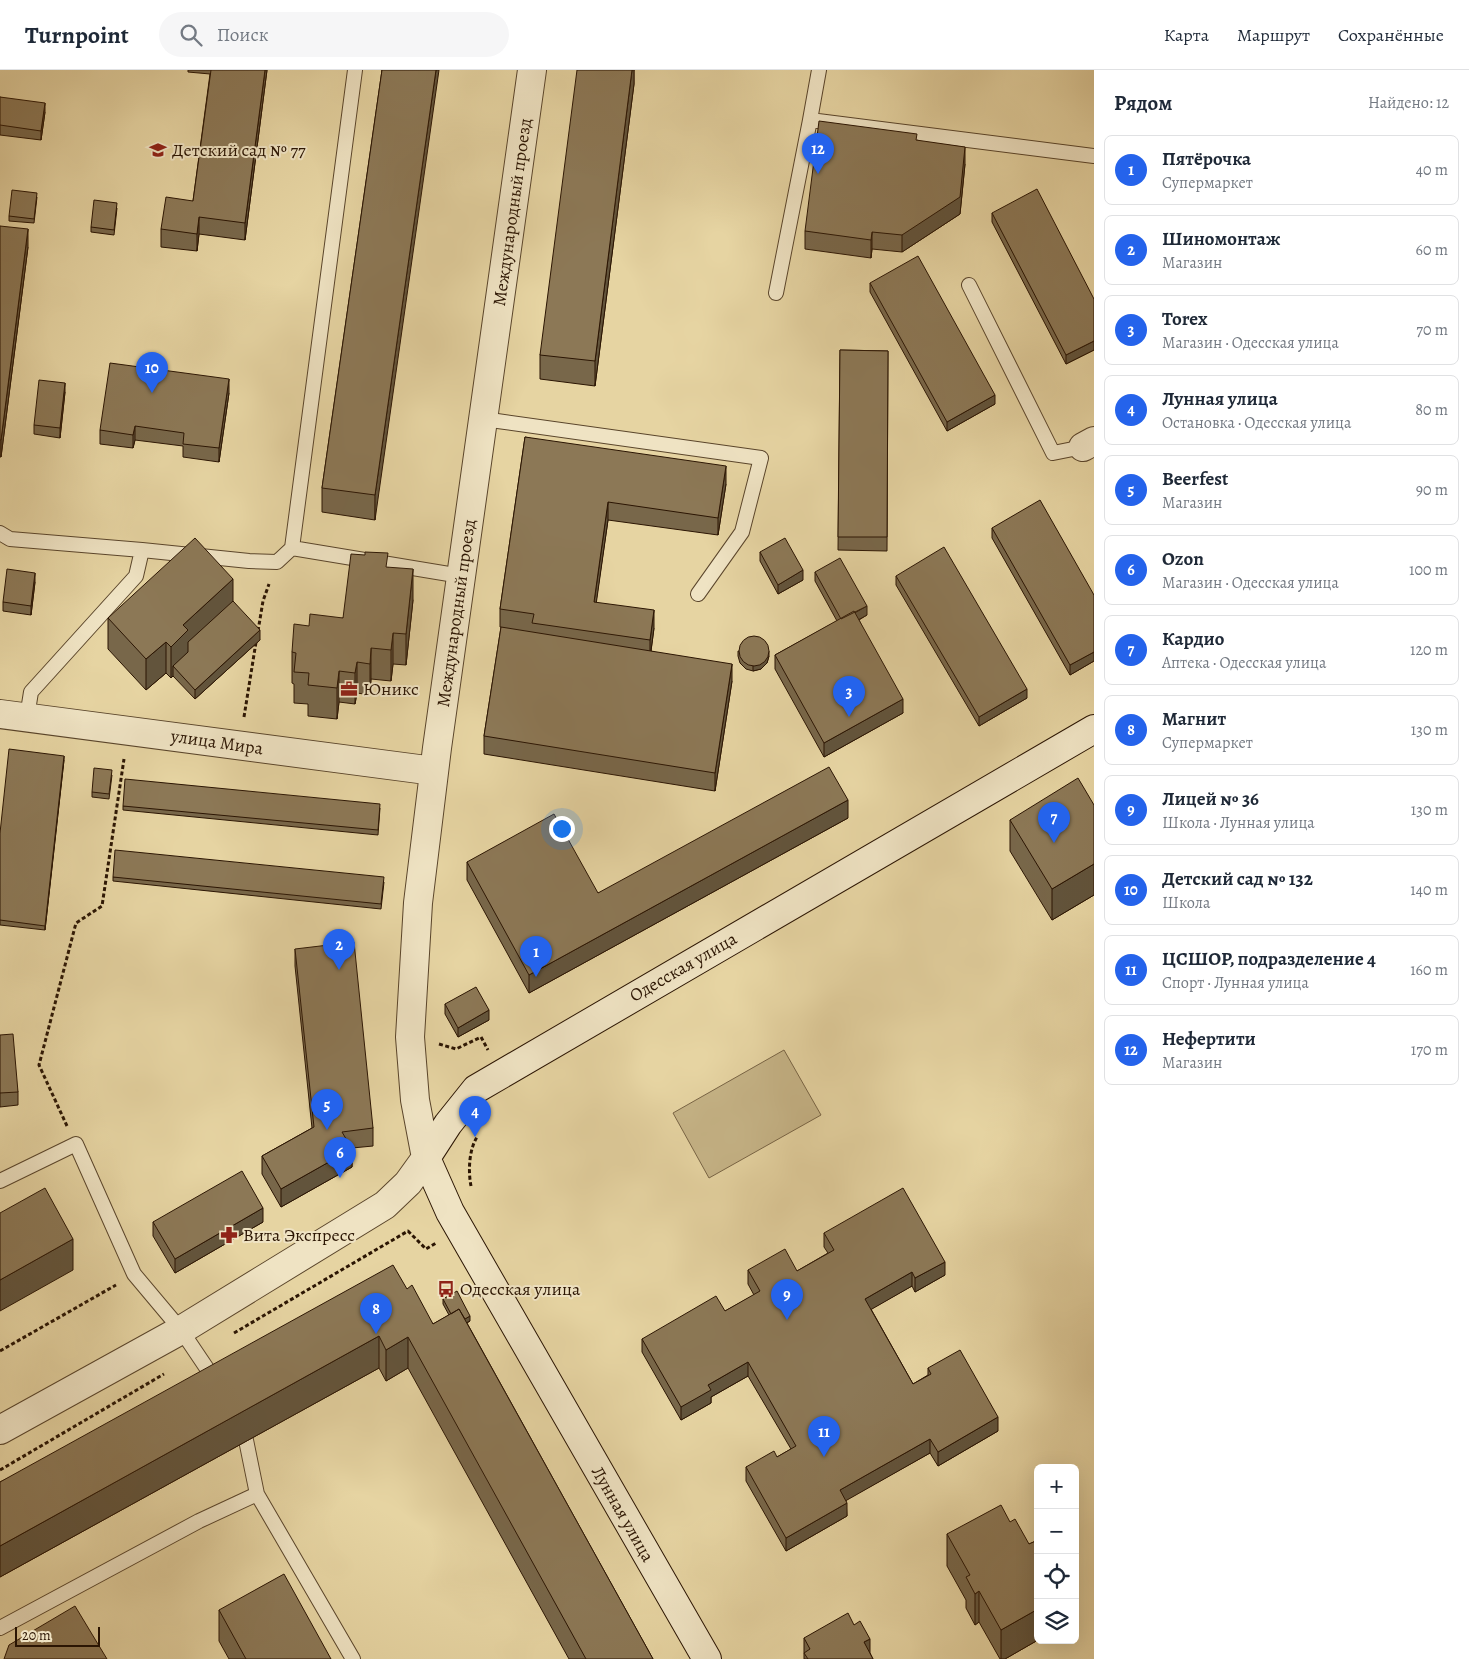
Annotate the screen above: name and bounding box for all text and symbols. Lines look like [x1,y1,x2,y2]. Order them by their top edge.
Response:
search box [159,12,509,57]
text: Turnpoint [25,19,129,51]
icon: search [177,21,205,49]
text: Поиск [217,22,269,48]
text: Карта [1164,23,1209,47]
text: Маршрут [1237,23,1310,47]
text: Сохранённые [1338,23,1444,47]
text: Рядом [1114,89,1172,117]
text: Найдено: 12 [1368,92,1449,114]
street label: Международный проезд [487,116,537,308]
pin: 12 [802,133,834,174]
place label: Детский сад № 77 [172,138,306,162]
school or university icon: Детский сад № 77 [148,140,168,160]
text: Пятёрочка [1162,146,1251,172]
text: 1 [1128,159,1134,181]
text: 40 m [1416,159,1448,181]
text: Супермаркет [1162,172,1253,194]
text: Шиномонтаж [1162,226,1281,252]
text: 2 [1127,239,1135,261]
text: 60 m [1416,239,1448,261]
text: Магазин [1162,252,1222,274]
text: Torex [1162,306,1207,332]
text: 3 [1128,319,1134,341]
text: 70 m [1416,319,1448,341]
text: Магазин · Одесская улица [1162,332,1339,354]
pin: 10 [136,352,168,393]
text: Лунная улица [1162,386,1278,412]
text: 4 [1127,399,1135,421]
text: 80 m [1415,399,1448,421]
text: Остановка · Одесская улица [1162,412,1351,434]
text: Beerfest [1162,466,1228,492]
text: 5 [1128,479,1134,501]
text: 90 m [1416,479,1448,501]
text: Магазин [1162,492,1222,514]
street label: Международный проезд [431,517,481,709]
text: Ozon [1162,546,1204,572]
text: 6 [1127,559,1135,581]
text: 100 m [1409,559,1448,581]
text: Магазин · Одесская улица [1162,572,1339,594]
text: Кардио [1162,626,1224,652]
text: 7 [1128,639,1134,661]
text: 120 m [1410,639,1448,661]
text: Аптека · Одесская улица [1162,652,1326,674]
pin: 3 [833,676,865,717]
place label: Юникс [363,677,419,701]
office icon: Юникс [339,679,359,699]
text: Магнит [1162,706,1226,732]
text: 8 [1127,719,1135,741]
text: 130 m [1411,719,1448,741]
street label: улица Мира [168,724,265,760]
text: Супермаркет [1162,732,1253,754]
text: Лицей № 36 [1162,786,1259,812]
text: 9 [1127,799,1135,821]
text: 130 m [1411,799,1448,821]
pin: 7 [1038,802,1070,843]
text: Школа · Лунная улица [1162,812,1315,834]
your location [549,816,575,842]
text: Детский сад № 132 [1162,866,1313,892]
text: 10 [1124,879,1138,901]
text: 140 m [1410,879,1448,901]
text: Школа [1162,892,1210,914]
street label: Одесская улица [625,926,742,1007]
pin: 2 [323,929,355,970]
pin: 1 [520,936,552,977]
text: ЦСШОР, подразделение 4 [1162,946,1376,972]
text: 11 [1125,959,1137,981]
text: 160 m [1410,959,1448,981]
text: Спорт · Лунная улица [1162,972,1309,994]
text: Нефертити [1162,1026,1256,1052]
text: 12 [1124,1039,1138,1061]
text: 170 m [1411,1039,1448,1061]
text: Магазин [1162,1052,1222,1074]
pin: 5 [311,1089,343,1130]
pin: 4 [459,1096,491,1137]
pin: 6 [324,1137,356,1178]
place label: Вита Экспресс [243,1223,355,1247]
pharmacy icon: Вита Экспресс [219,1225,239,1245]
place label: Одесская улица [460,1277,581,1301]
bus stop icon: Одесская улица [436,1279,456,1299]
pin: 9 [771,1279,803,1320]
pin: 8 [360,1293,392,1334]
pin: 11 [808,1416,840,1457]
street label: Лунная улица [586,1462,660,1567]
map controls [1034,1464,1079,1644]
button: + [1034,1464,1079,1509]
button: − [1034,1509,1079,1554]
button: locate [1034,1554,1079,1599]
button: layers [1034,1599,1079,1644]
scale bar [15,1624,100,1647]
text: 20 m [22,1626,51,1645]

